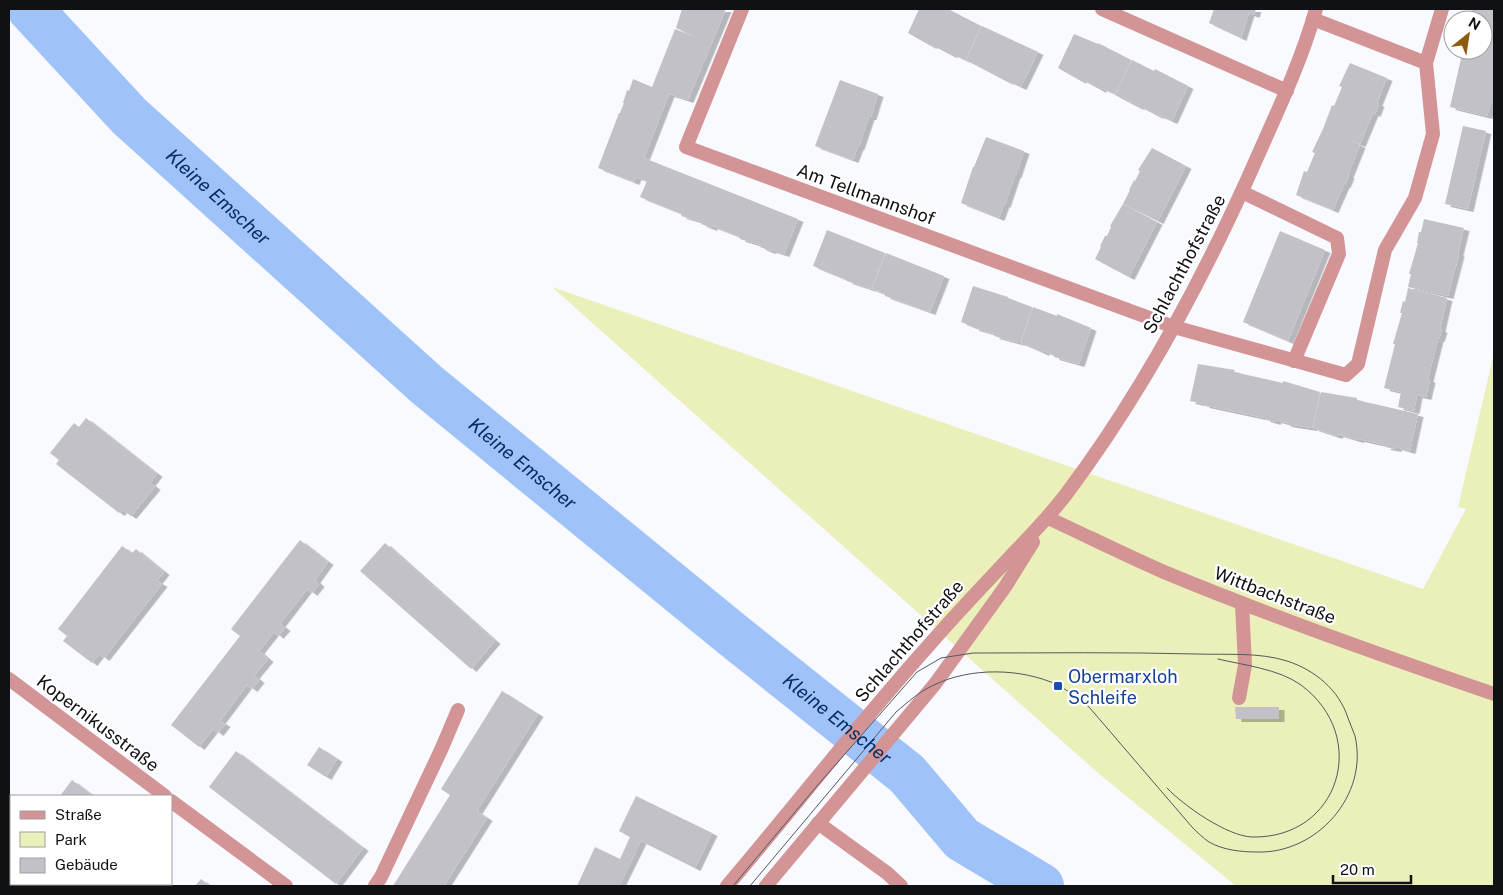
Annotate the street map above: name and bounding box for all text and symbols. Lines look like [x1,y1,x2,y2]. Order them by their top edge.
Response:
north arrow [1443,10,1493,60]
text: N [1466,14,1483,33]
water label: Kleine Emscher [162,144,275,250]
street label: Am Tellmannshof [794,159,938,229]
street label: Schlachthofstraße [1138,191,1230,337]
water label: Kleine Emscher [465,413,582,514]
street label: Wittbachstraße [1211,562,1339,628]
street label: Schlachthofstraße [850,576,968,706]
place label: Obermarxloh Schleife [1068,666,1178,708]
water label: Kleine Emscher [779,669,897,769]
street label: Kopernikusstraße [33,670,163,776]
marker: Obermarxloh Schleife [1052,680,1064,692]
legend [10,795,172,885]
text: Straße [55,806,102,823]
text: Park [55,831,87,848]
scale bar [1333,852,1410,884]
text: Gebäude [55,856,118,873]
text: 20 m [1340,861,1375,878]

